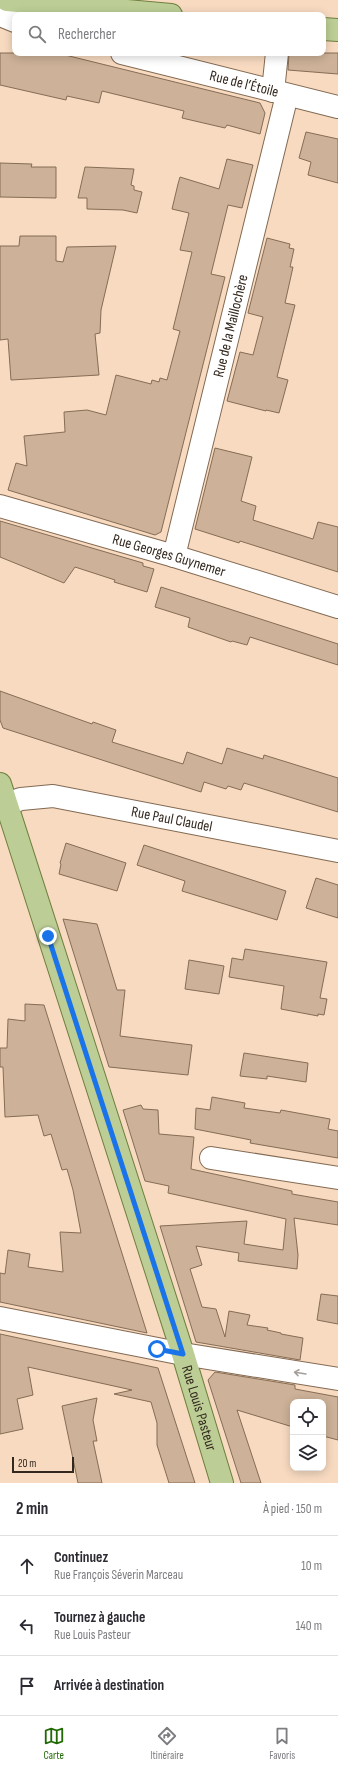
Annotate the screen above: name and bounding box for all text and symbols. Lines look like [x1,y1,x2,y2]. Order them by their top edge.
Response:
search box [12,12,326,56]
icon: search [26,23,48,45]
text: Rechercher [58,25,116,44]
street label: Rue de l’Étoile [208,66,281,102]
street label: Rue de la Maillochère [209,273,253,379]
street label: Rue Georges Guynemer [110,530,228,582]
street label: Rue Paul Claudel [130,802,214,837]
route end [39,927,57,945]
route start [148,1340,166,1358]
street label: Rue Louis Pasteur [177,1363,221,1454]
one-way arrow [293,1369,306,1377]
map controls [290,1399,326,1471]
button: locate [290,1399,326,1435]
button: layers [290,1435,326,1471]
scale bar [12,1455,74,1474]
text: 20 m [18,1457,36,1470]
text: 2 min [16,1499,48,1519]
text: À pied · 150 m [263,1501,322,1517]
text: Continuez [54,1548,108,1567]
icon: ahead [16,1555,38,1577]
text: 10 m [301,1558,322,1574]
text: Rue François Séverin Marceau [54,1567,183,1583]
text: Tournez à gauche [54,1608,145,1627]
icon: left [16,1615,38,1637]
text: 140 m [296,1618,322,1634]
text: Rue Louis Pasteur [54,1627,131,1643]
icon: arrive [16,1675,38,1697]
text: Arrivée à destination [54,1676,164,1695]
tab: Carte [43,1725,65,1762]
tab: Itinéraire [150,1725,184,1762]
tab: Favoris [269,1725,295,1762]

